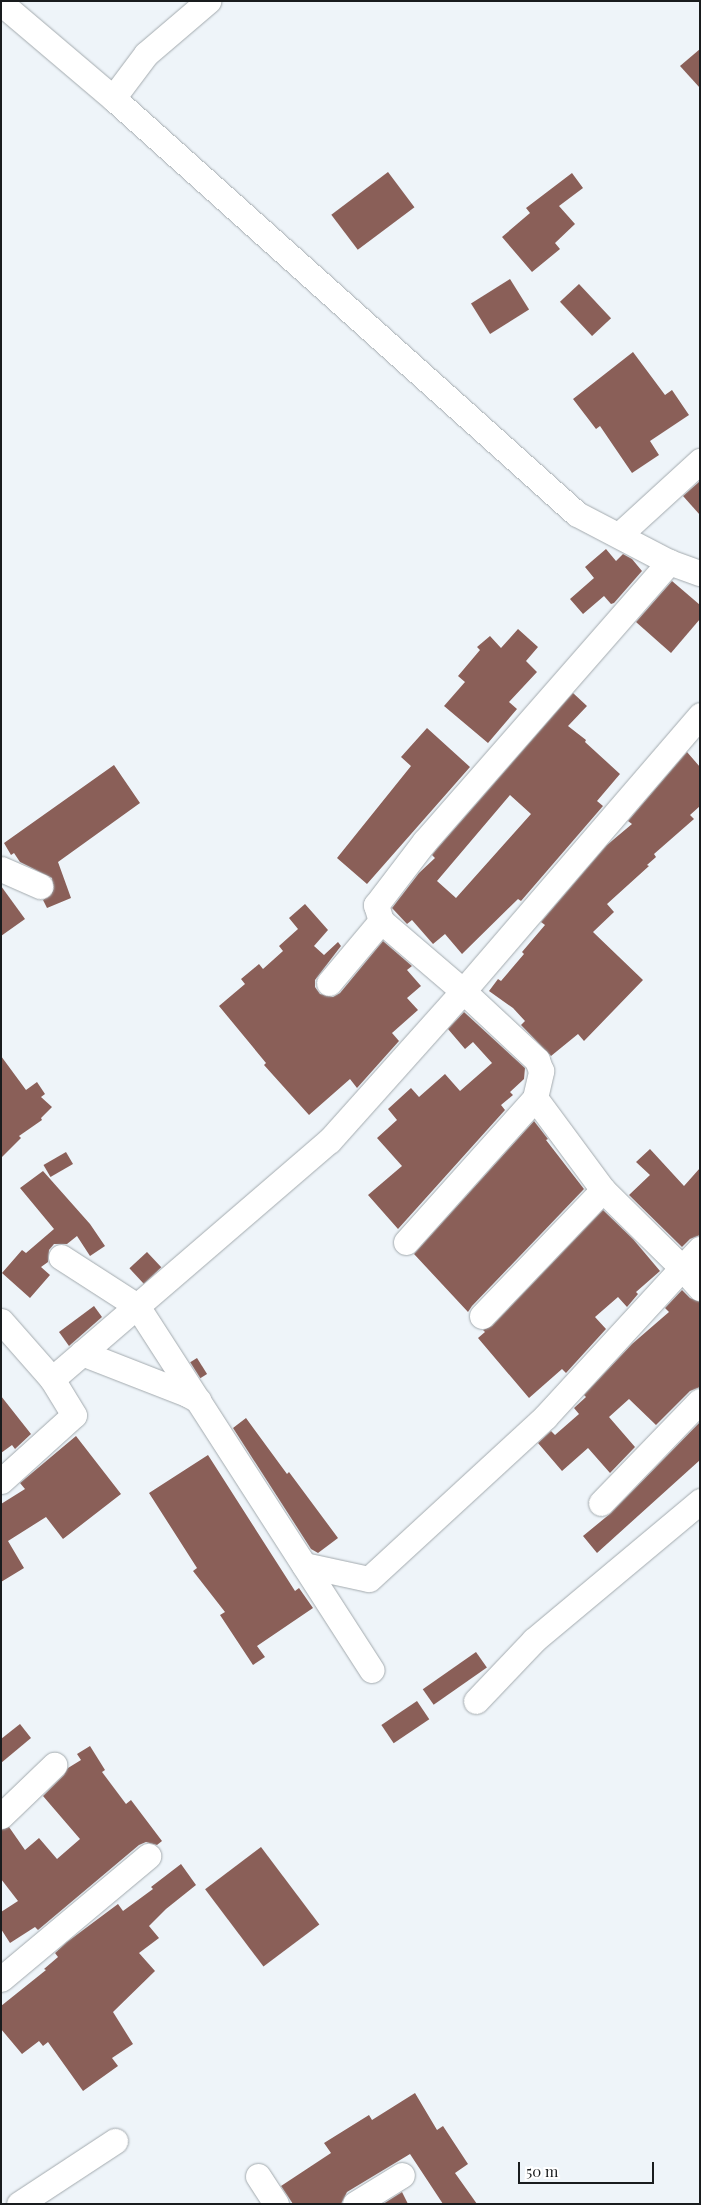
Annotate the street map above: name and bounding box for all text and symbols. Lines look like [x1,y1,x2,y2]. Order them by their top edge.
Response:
scale bar [521,2152,657,2184]
text: 50 m [526,2161,558,2181]

